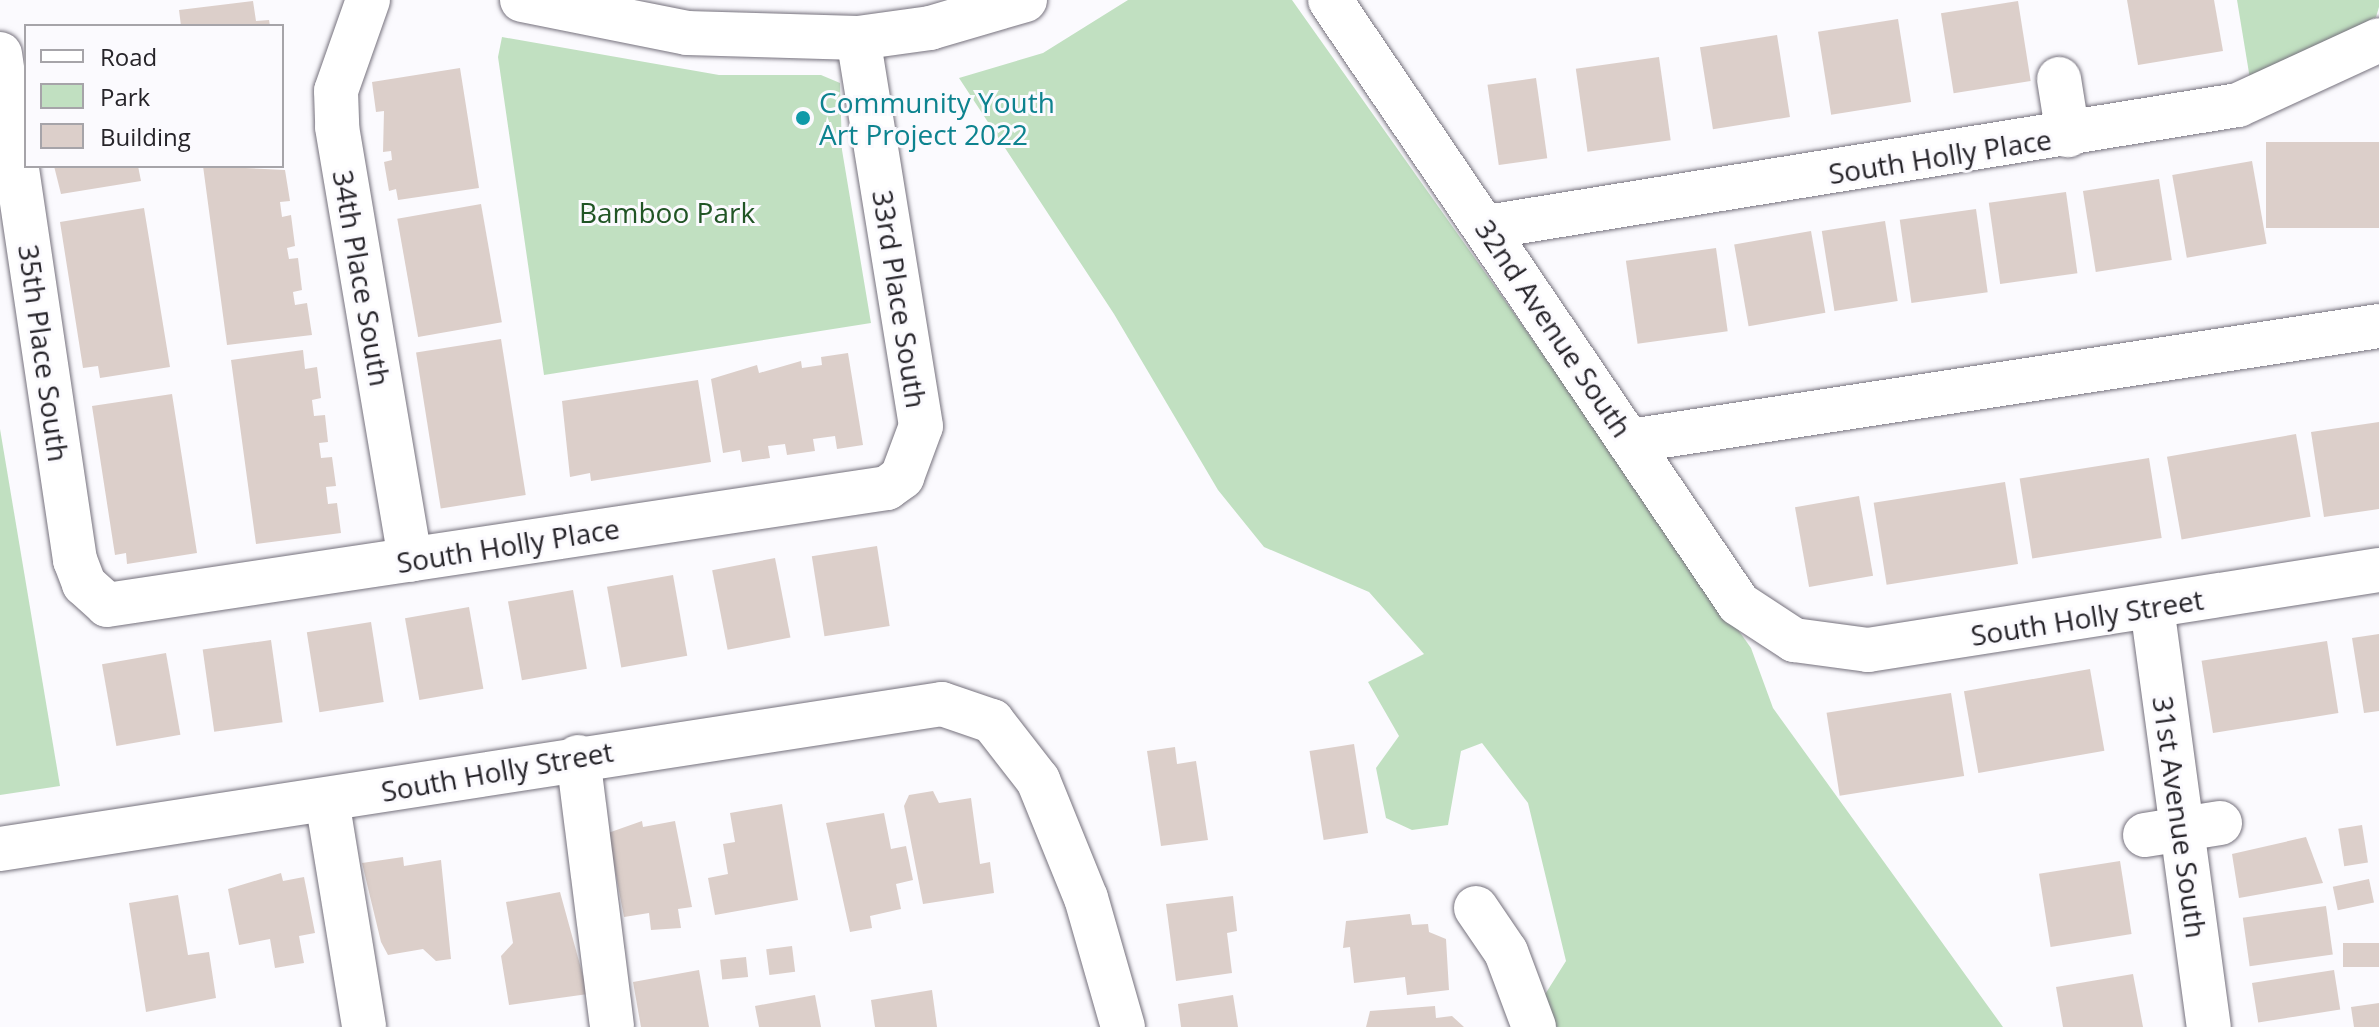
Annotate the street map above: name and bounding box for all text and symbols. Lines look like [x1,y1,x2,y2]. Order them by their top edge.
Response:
legend [24,24,284,168]
text: Road [100,40,157,73]
text: Park [100,80,150,113]
place label: Community Youth Art Project 2022 [819,85,1055,151]
marker: Community Youth Art Project 2022 [794,109,812,127]
text: Building [100,120,191,153]
street label: South Holly Place [1826,122,2054,190]
street label: 34th Place South [326,167,398,389]
street label: 33rd Place South [866,188,934,410]
park label: Bamboo Park [579,195,755,229]
street label: 32nd Avenue South [1469,213,1639,443]
street label: 35th Place South [12,242,76,464]
street label: South Holly Place [394,511,622,579]
street label: South Holly Street [1968,582,2206,652]
street label: 31st Avenue South [2146,694,2214,940]
street label: South Holly Street [378,734,616,808]

